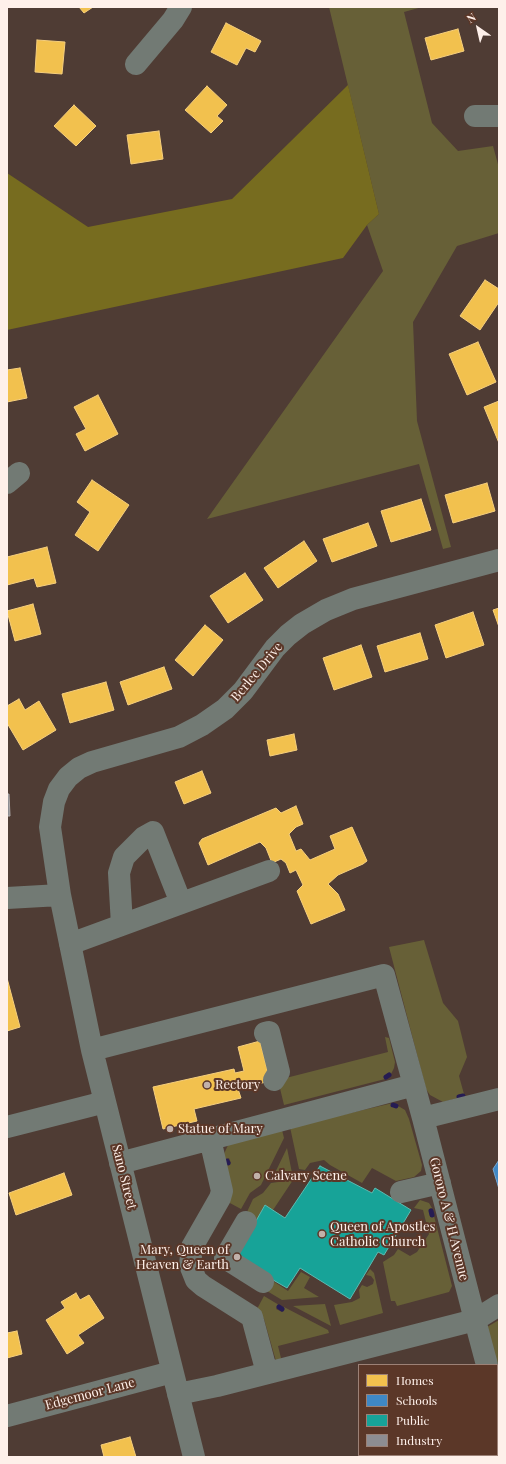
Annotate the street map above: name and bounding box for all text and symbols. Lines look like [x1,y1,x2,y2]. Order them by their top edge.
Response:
north arrow [458,8,498,48]
text: N [464,9,478,26]
street label: Berlee Drive [228,639,286,705]
place label: Rectory [215,1077,260,1093]
marker: Rectory [202,1080,212,1090]
place label: Statue of Mary [178,1121,263,1137]
marker: Statue of Mary [165,1124,175,1134]
street label: Sano Street [108,1143,140,1211]
street label: Gororo A & H Avenue [426,1156,472,1282]
place label: Calvary Scene [265,1168,347,1184]
marker: Calvary Scene [252,1171,262,1181]
place label: Queen of Apostles Catholic Church [330,1219,435,1250]
marker: Queen of Apostles Catholic Church [317,1229,327,1239]
place label: Mary, Queen of Heaven & Earth [136,1242,229,1273]
marker: Mary, Queen of Heaven & Earth [232,1252,242,1262]
legend [358,1364,498,1456]
text: Homes [396,1372,434,1388]
street label: Edgemoor Lane [44,1375,136,1413]
text: Schools [396,1392,437,1408]
text: Public [396,1412,429,1428]
text: Industry [396,1432,442,1448]

